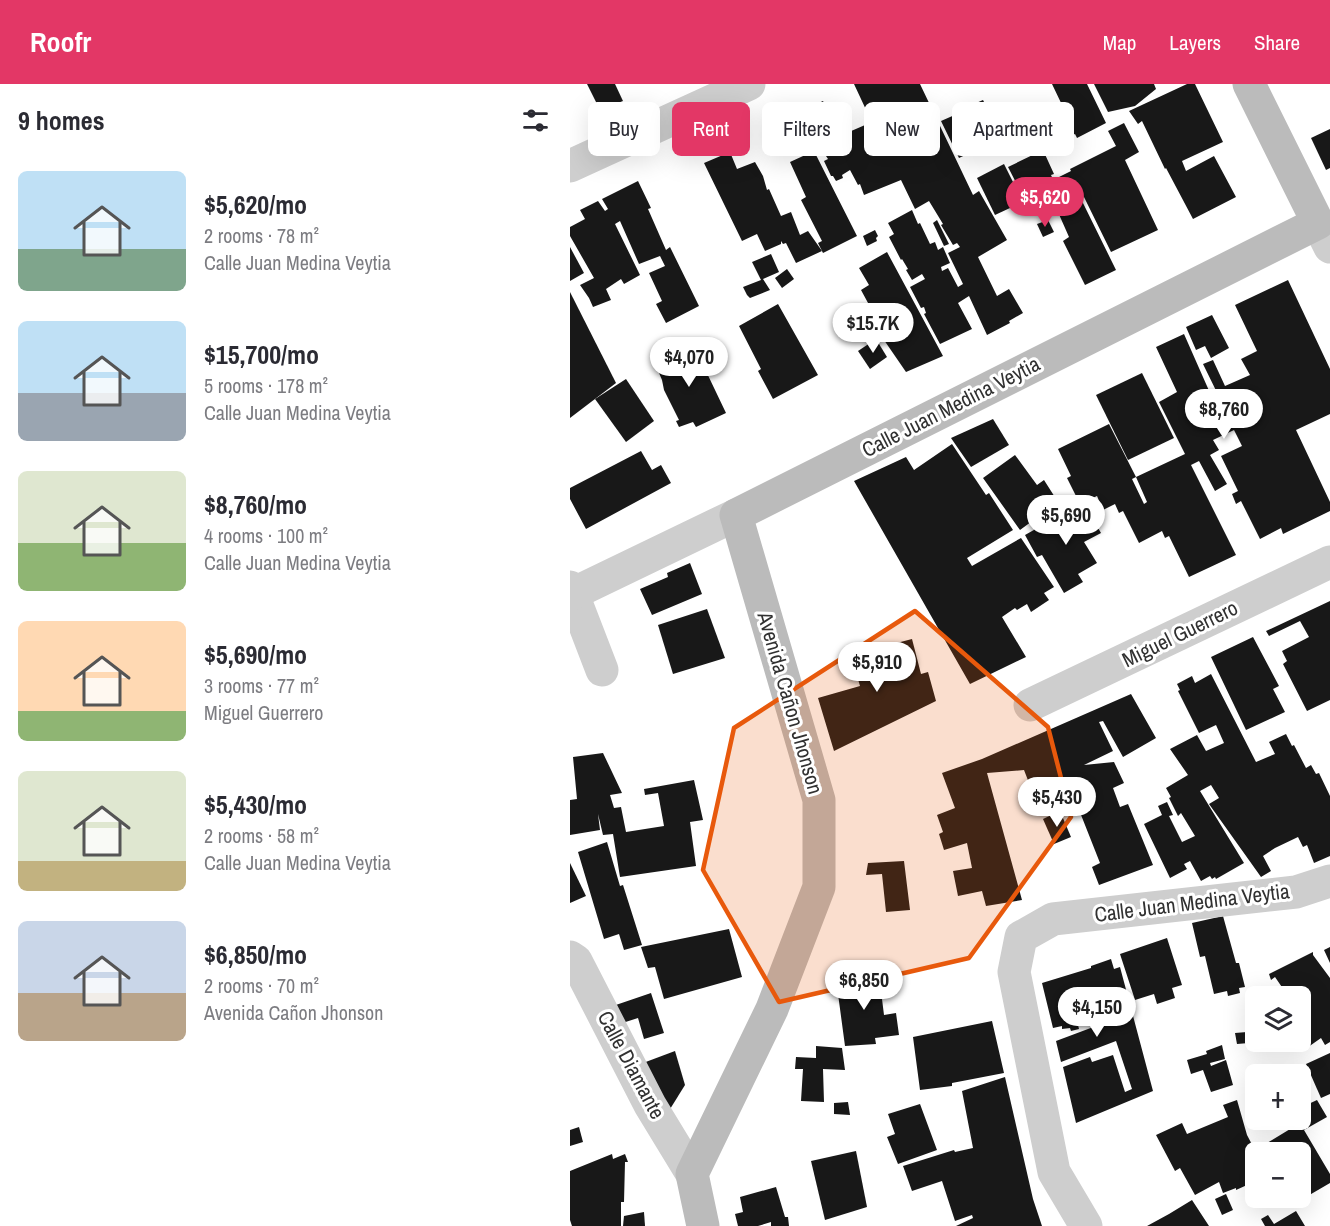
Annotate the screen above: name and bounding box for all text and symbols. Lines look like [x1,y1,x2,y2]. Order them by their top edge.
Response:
text: Roofr [30,23,91,61]
text: Map [1103,28,1136,57]
text: Layers [1169,28,1221,57]
text: Share [1254,28,1300,57]
chip: Buy [588,102,660,156]
chip: Rent [672,102,750,156]
chip: Filters [762,102,852,156]
chip: New [864,102,940,156]
chip: Apartment [952,102,1074,156]
text: 9 homes [18,103,105,138]
icon: filters [519,104,552,137]
pin: $5,620 [996,177,1094,228]
text: $5,620 [1020,183,1070,210]
text: $5,620/mo [204,187,307,222]
icon: home [66,195,138,267]
text: 2 rooms · 78 m² [204,222,319,249]
text: Calle Juan Medina Veytia [204,249,391,276]
pin: $15.7K [824,303,922,354]
text: $15.7K [847,309,899,336]
text: $15,700/mo [204,337,319,372]
pin: $4,070 [640,337,738,388]
text: $4,070 [664,343,714,370]
icon: home [66,345,138,417]
street label: Calle Juan Medina Veytia [857,349,1045,464]
text: 5 rooms · 178 m² [204,372,328,399]
pin: $8,760 [1175,389,1273,440]
text: $8,760 [1199,395,1249,422]
text: Calle Juan Medina Veytia [204,399,391,426]
text: $8,760/mo [204,487,307,522]
icon: home [66,495,138,567]
pin: $5,690 [1017,495,1115,546]
text: $5,690 [1041,501,1091,528]
text: 4 rooms · 100 m² [204,522,328,549]
text: Calle Juan Medina Veytia [204,549,391,576]
street label: Miguel Guerrero [1117,593,1242,674]
street label: Avenida Cañon Jhonson [750,607,830,797]
text: $5,690/mo [204,637,307,672]
pin: $5,910 [828,642,926,693]
icon: home [66,645,138,717]
text: $5,910 [852,648,902,675]
text: 3 rooms · 77 m² [204,672,319,699]
text: Miguel Guerrero [204,699,323,726]
pin: $5,430 [1008,777,1106,828]
text: $5,430 [1032,783,1082,810]
text: $5,430/mo [204,787,307,822]
icon: home [66,795,138,867]
text: 2 rooms · 58 m² [204,822,319,849]
text: Calle Juan Medina Veytia [204,849,391,876]
street label: Calle Juan Medina Veytia [1093,876,1292,929]
text: $6,850/mo [204,937,307,972]
icon: home [66,945,138,1017]
pin: $6,850 [815,960,913,1011]
text: $6,850 [839,966,889,993]
text: 2 rooms · 70 m² [204,972,319,999]
map controls [1245,986,1311,1208]
button: layers [1245,986,1311,1052]
pin: $4,150 [1048,987,1146,1038]
text: $4,150 [1072,993,1122,1020]
text: Avenida Cañon Jhonson [204,999,383,1026]
street label: Calle Diamante [591,1006,672,1124]
button: + [1245,1064,1311,1130]
button: − [1245,1142,1311,1208]

